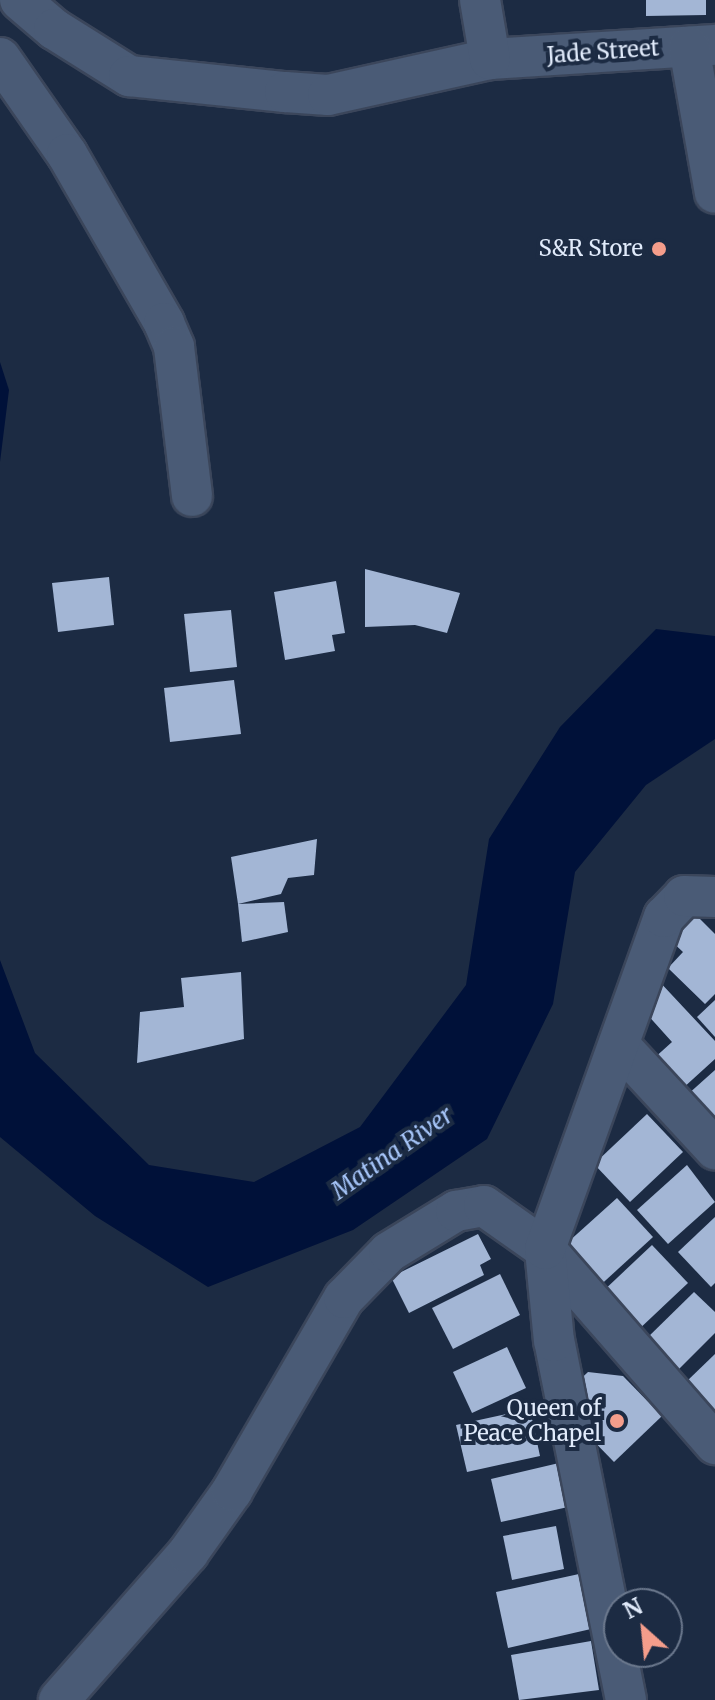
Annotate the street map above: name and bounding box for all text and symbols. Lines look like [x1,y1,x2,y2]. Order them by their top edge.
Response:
street label: Jade Street [546,35,660,69]
place label: S&R Store [539,236,643,262]
marker: S&R Store [650,240,668,258]
water label: Matina River [326,1101,458,1205]
place label: Queen of Peace Chapel [463,1395,601,1446]
marker: Queen of Peace Chapel [608,1412,626,1430]
north arrow [603,1588,683,1668]
text: N [619,1592,647,1625]

